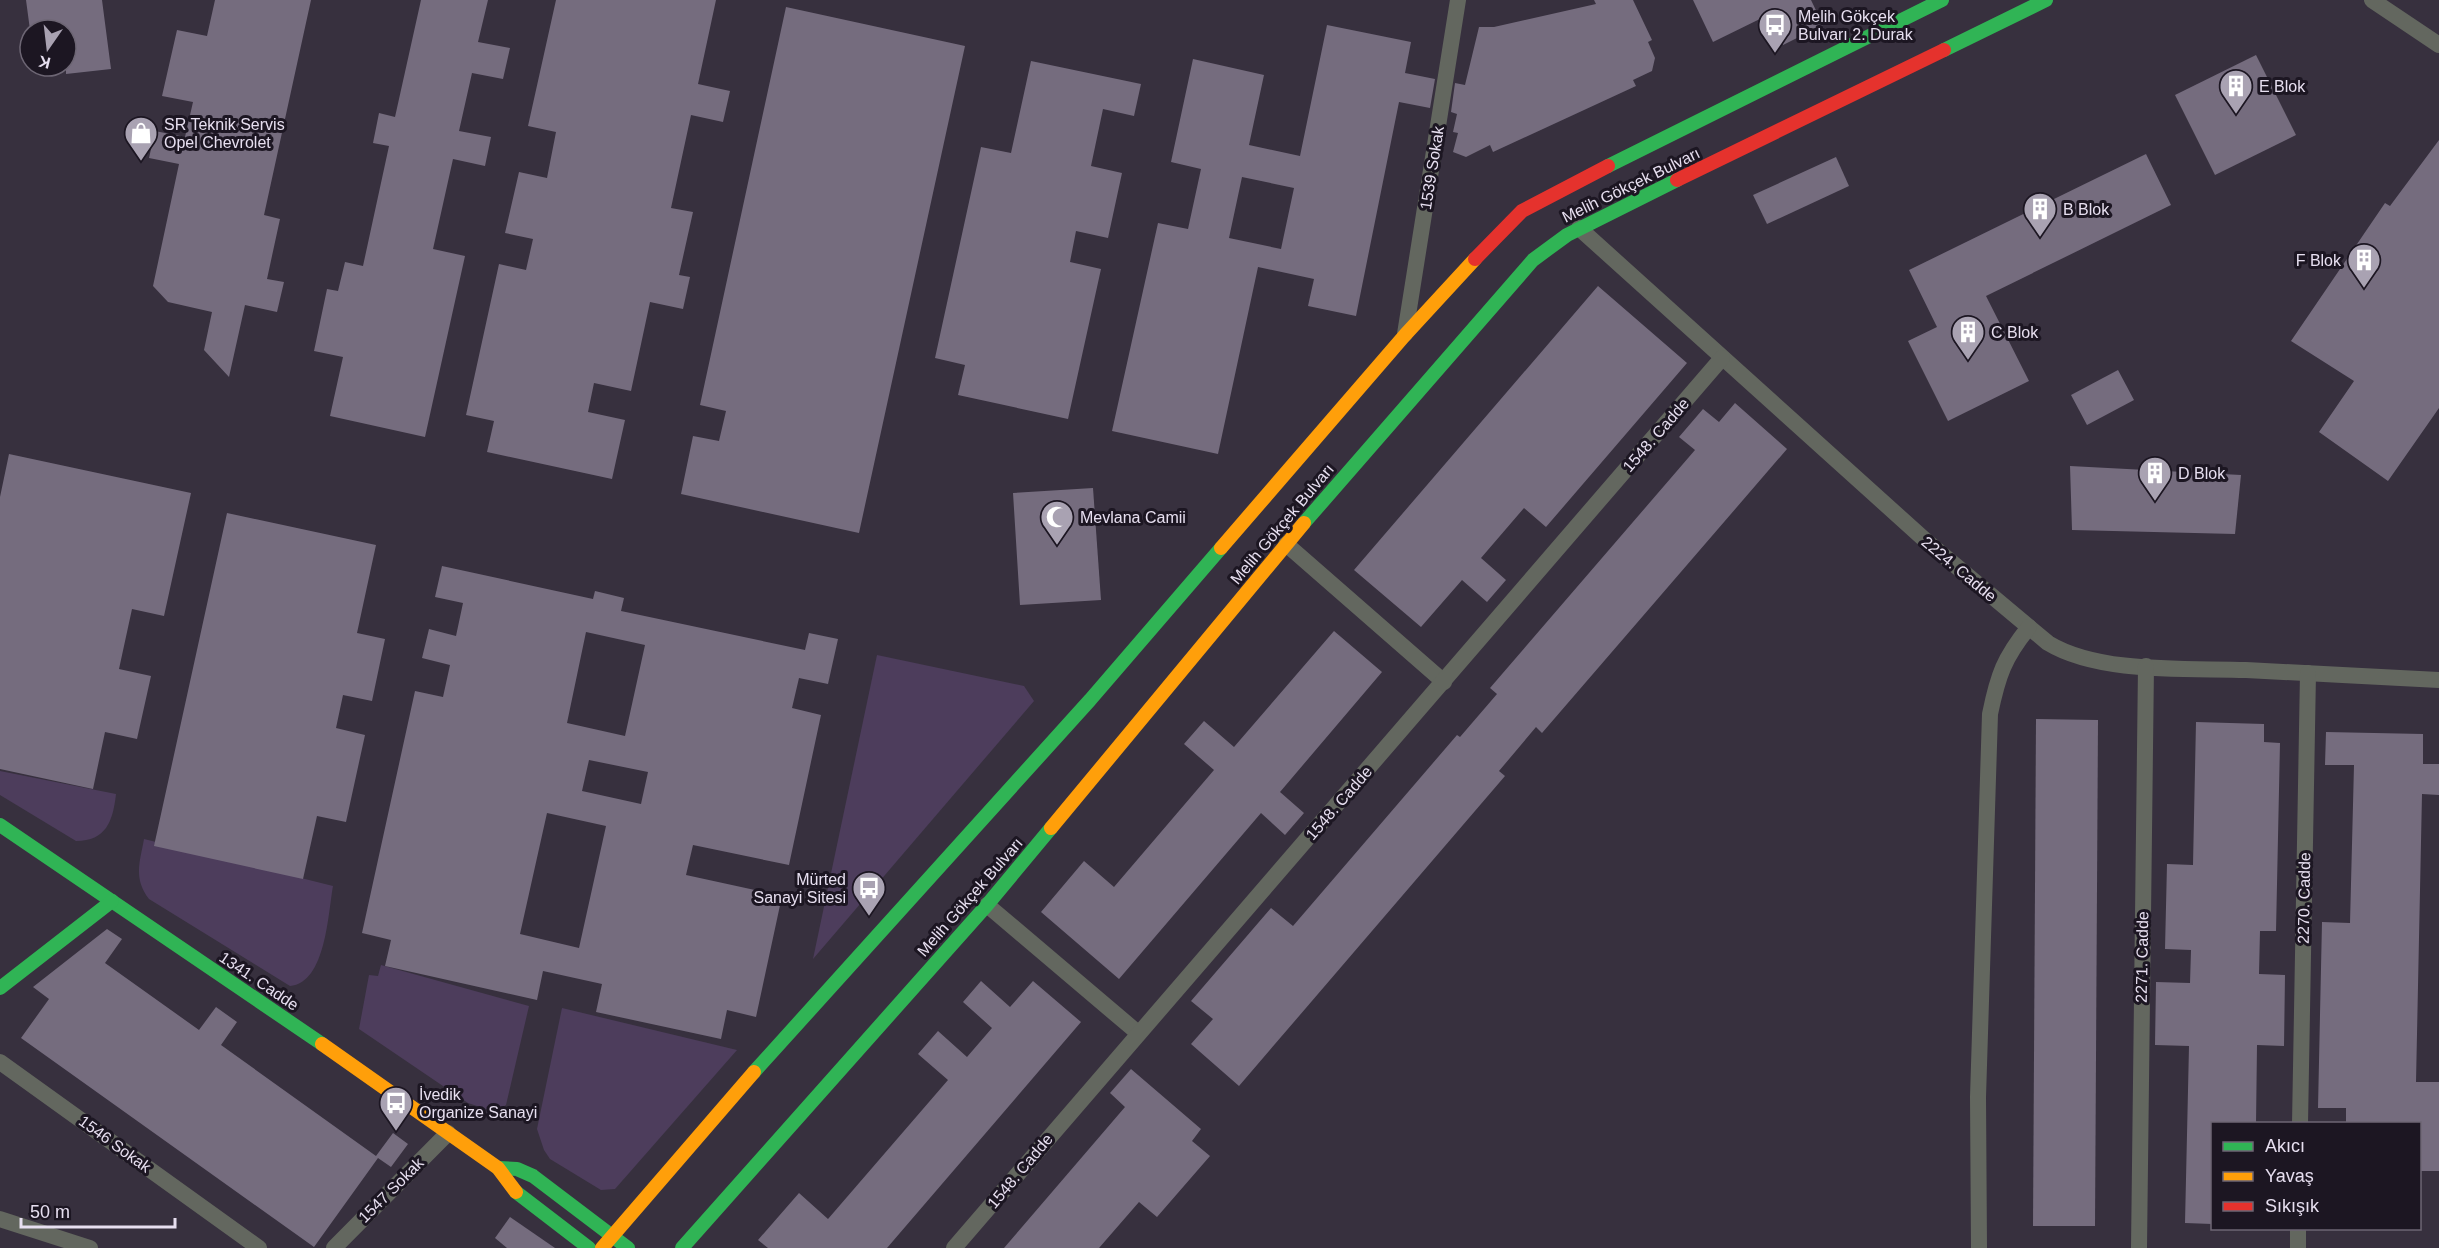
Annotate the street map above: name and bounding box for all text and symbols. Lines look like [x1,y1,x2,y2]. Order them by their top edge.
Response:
bus stop icon: Melih Gökçek Bulvarı 2. Durak [1757,7,1793,54]
place label: Melih Gökçek Bulvarı 2. Durak [1798,8,1914,43]
north arrow [18,18,78,78]
text: K [36,52,52,72]
building icon: E Blok [2218,68,2254,115]
place label: E Blok [2259,78,2306,95]
shop icon: SR Teknik Servis Opel Chevrolet [123,115,159,162]
place label: SR Teknik Servis Opel Chevrolet [164,116,285,151]
street label: 1539 Sokak [1417,124,1447,211]
street label: Melih Gökçek Bulvarı [1559,144,1703,226]
building icon: B Blok [2022,191,2058,238]
place label: B Blok [2063,201,2110,218]
building icon: F Blok [2346,242,2382,289]
place label: F Blok [2296,252,2342,269]
building icon: C Blok [1950,314,1986,361]
place label: C Blok [1991,324,2039,341]
street label: 1548. Cadde [1620,395,1693,475]
building icon: D Blok [2137,455,2173,502]
street label: Melih Gökçek Bulvarı [1227,461,1337,587]
place label: D Blok [2178,465,2226,482]
mosque icon: Mevlana Camii [1039,499,1075,546]
place label: Mevlana Camii [1080,509,1186,526]
street label: 2224. Cadde [1918,533,2000,605]
street label: 1548. Cadde [1303,763,1376,843]
street label: Melih Gökçek Bulvarı [914,834,1026,960]
street label: 2270. Cadde [2295,852,2313,944]
bus stop icon: Mürted Sanayi Sitesi [851,870,887,917]
place label: Mürted Sanayi Sitesi [754,871,846,906]
street label: 2271. Cadde [2133,911,2151,1003]
street label: 1341. Cadde [216,948,302,1014]
bus stop icon: İvedik Organize Sanayi [378,1085,414,1132]
place label: İvedik Organize Sanayi [419,1085,537,1121]
street label: 1546 Sokak [76,1112,155,1176]
legend [2211,1122,2421,1230]
street label: 1548. Cadde [984,1130,1056,1212]
text: Akıcı [2265,1136,2305,1156]
street label: 1547 Sokak [355,1153,428,1226]
text: Yavaş [2265,1166,2314,1186]
scale bar [21,1191,176,1229]
text: Sıkışık [2265,1196,2320,1216]
text: 50 m [30,1202,70,1222]

